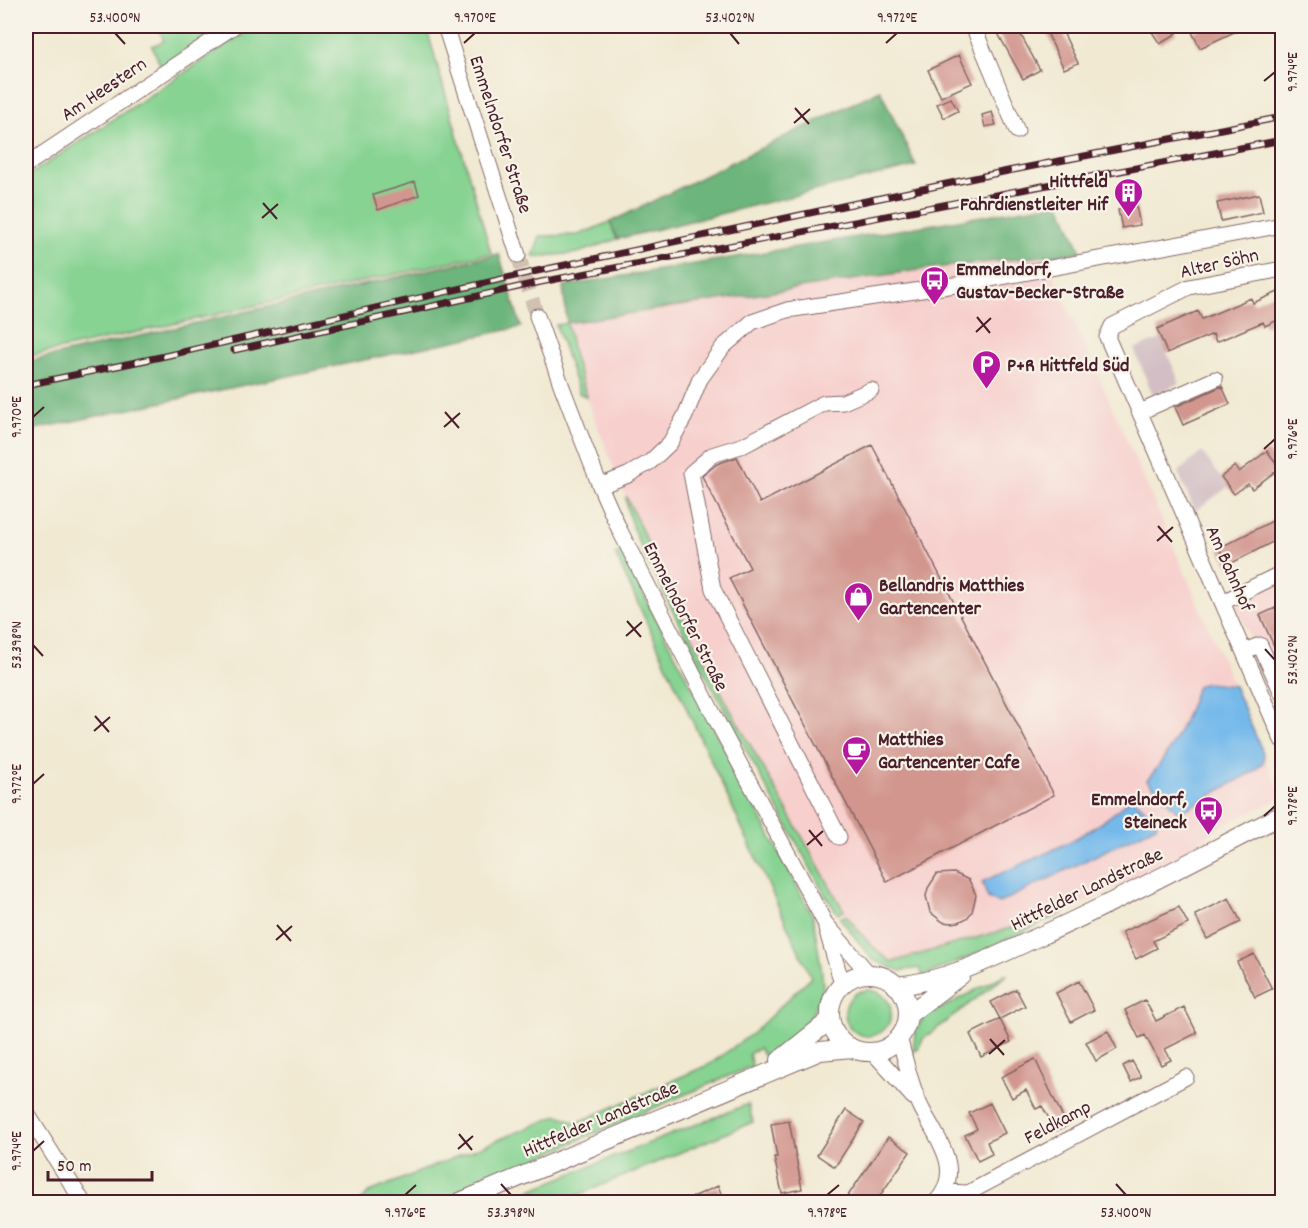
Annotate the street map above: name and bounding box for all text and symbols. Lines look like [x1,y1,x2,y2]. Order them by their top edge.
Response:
text: 53.400°N [90,8,140,30]
text: 9.970°E [454,8,496,30]
text: 53.402°N [705,8,755,30]
text: 9.972°E [877,8,917,30]
street label: Am Heestern [56,51,153,130]
text: 9.974°E [1283,52,1305,92]
street label: Emmelndorfer Straße [460,53,538,218]
place label: Hittfeld Fahrdienstleiter Hif [960,169,1109,220]
building icon: Hittfeld Fahrdienstleiter Hif [1113,176,1145,218]
street label: Alter Söhn [1178,242,1262,288]
place label: Emmelndorf, Gustav-Becker-Straße [956,257,1124,308]
bus stop icon: Emmelndorf, Gustav-Becker-Straße [919,264,951,306]
parking icon: P+R Hittfeld Süd [970,348,1002,390]
place label: P+R Hittfeld Süd [1007,353,1129,381]
text: 9.970°E [7,396,29,438]
text: 9.976°E [1283,418,1305,459]
street label: Am Bahnhof [1197,522,1260,618]
street label: Emmelndorfer Straße [635,538,734,697]
place label: Bellandris Matthies Gartencenter [879,573,1025,624]
shop icon: Bellandris Matthies Gartencenter [842,580,874,622]
text: 53.398°N [7,621,29,669]
text: 53.402°N [1283,635,1305,685]
place label: Matthies Gartencenter Cafe [878,727,1020,778]
cafe icon: Matthies Gartencenter Cafe [841,734,873,776]
text: 9.972°E [7,764,29,804]
text: 9.978°E [1283,786,1305,826]
place label: Emmelndorf, Steineck [1091,787,1187,838]
bus stop icon: Emmelndorf, Steineck [1192,794,1224,836]
street label: Hittfelder Landstraße [1006,842,1168,940]
street label: Hittfelder Landstraße [519,1075,683,1166]
street label: Feldkamp [1020,1094,1097,1153]
text: 9.974°E [7,1131,29,1171]
scale bar [48,1144,152,1182]
text: 50 m [57,1155,92,1180]
text: 9.976°E [385,1203,426,1225]
text: 53.398°N [487,1203,535,1225]
text: 9.978°E [807,1203,847,1225]
text: 53.400°N [1101,1203,1151,1225]

